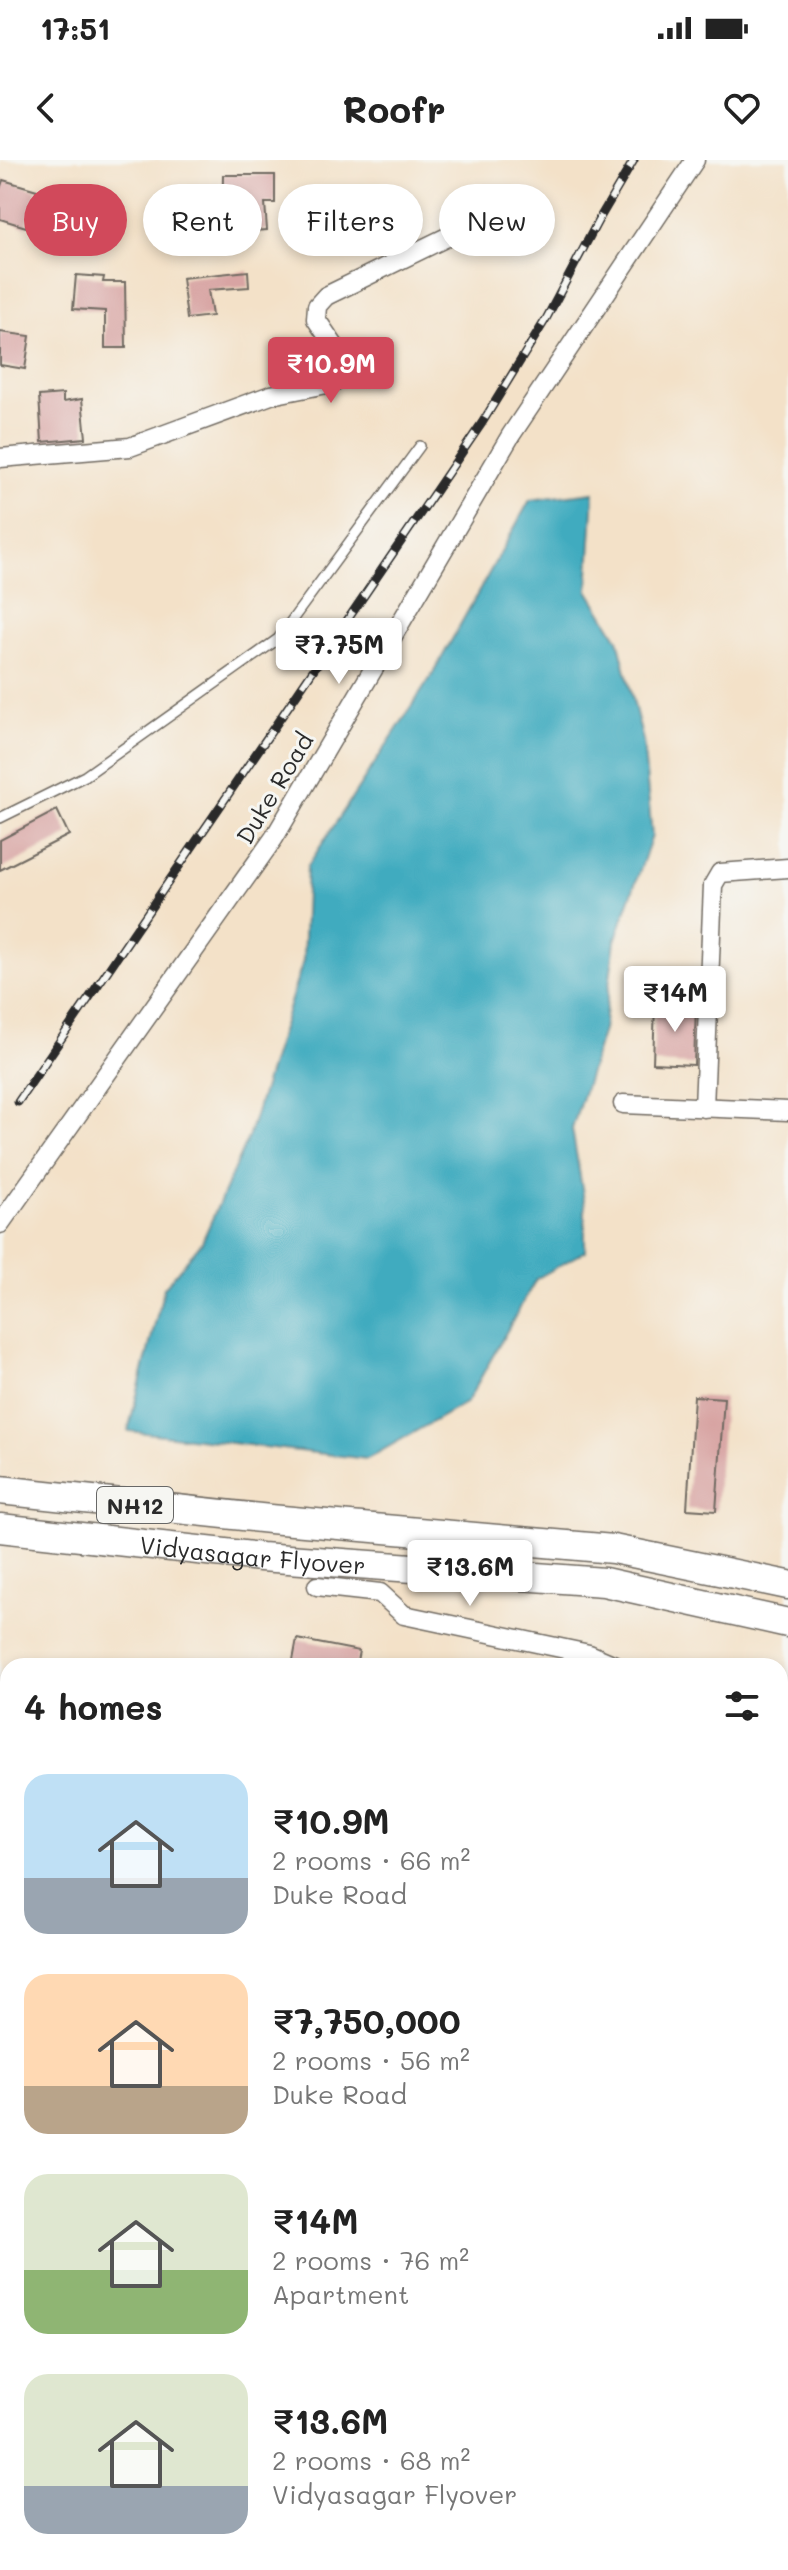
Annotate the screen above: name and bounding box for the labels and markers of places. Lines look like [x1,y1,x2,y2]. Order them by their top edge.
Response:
pin: ₹10.9M [266,337,396,405]
pin: ₹7.75M [274,618,404,686]
pin: ₹14M [628,966,722,1034]
pin: ₹13.6M [405,1540,535,1608]

